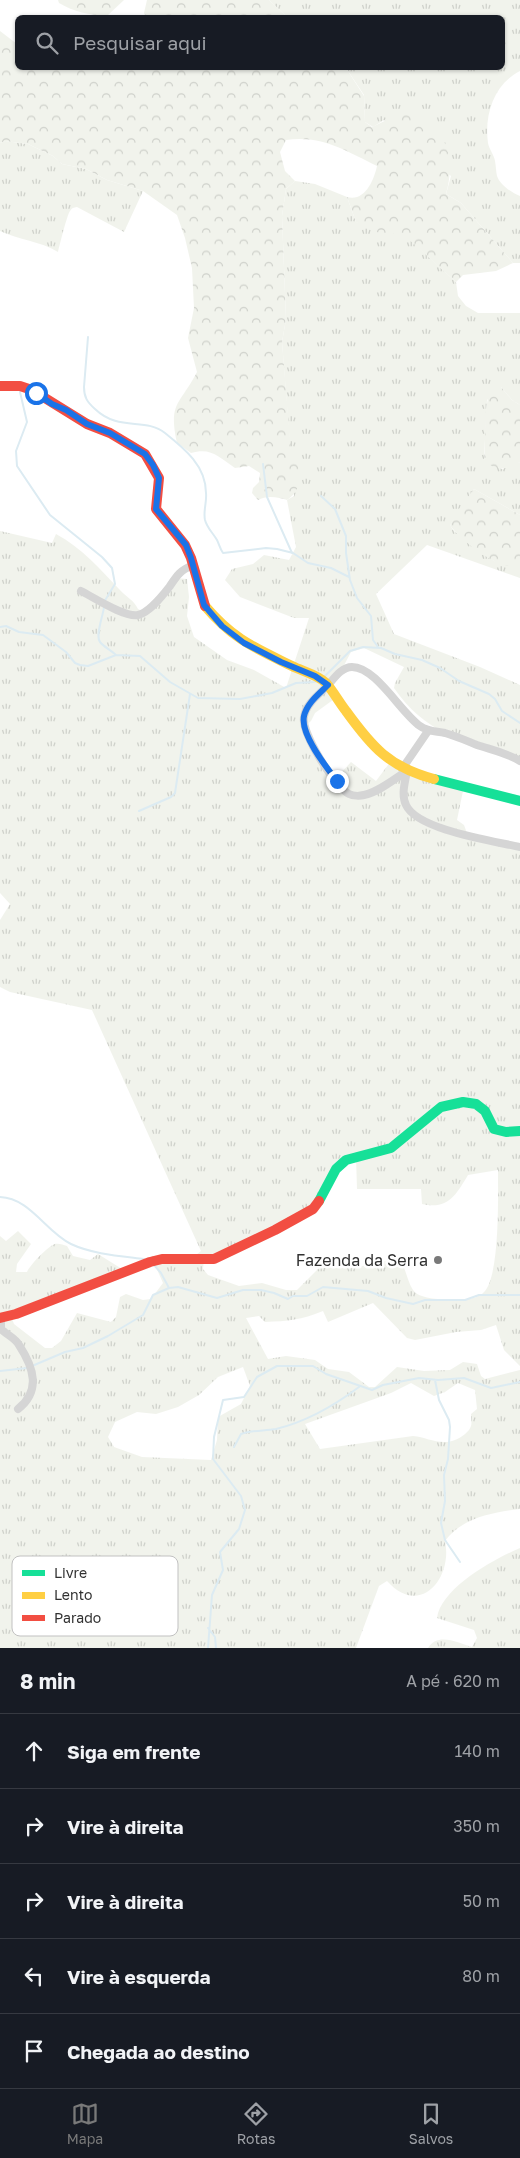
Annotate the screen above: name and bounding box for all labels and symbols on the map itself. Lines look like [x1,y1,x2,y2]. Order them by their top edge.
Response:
route start [25,382,48,405]
route end [326,770,349,793]
place label: Fazenda da Serra [296,1250,428,1270]
marker: Fazenda da Serra [432,1254,444,1266]
legend [12,1556,178,1636]
text: Livre [54,1564,87,1581]
text: Lento [54,1586,92,1603]
text: Parado [54,1609,101,1626]

